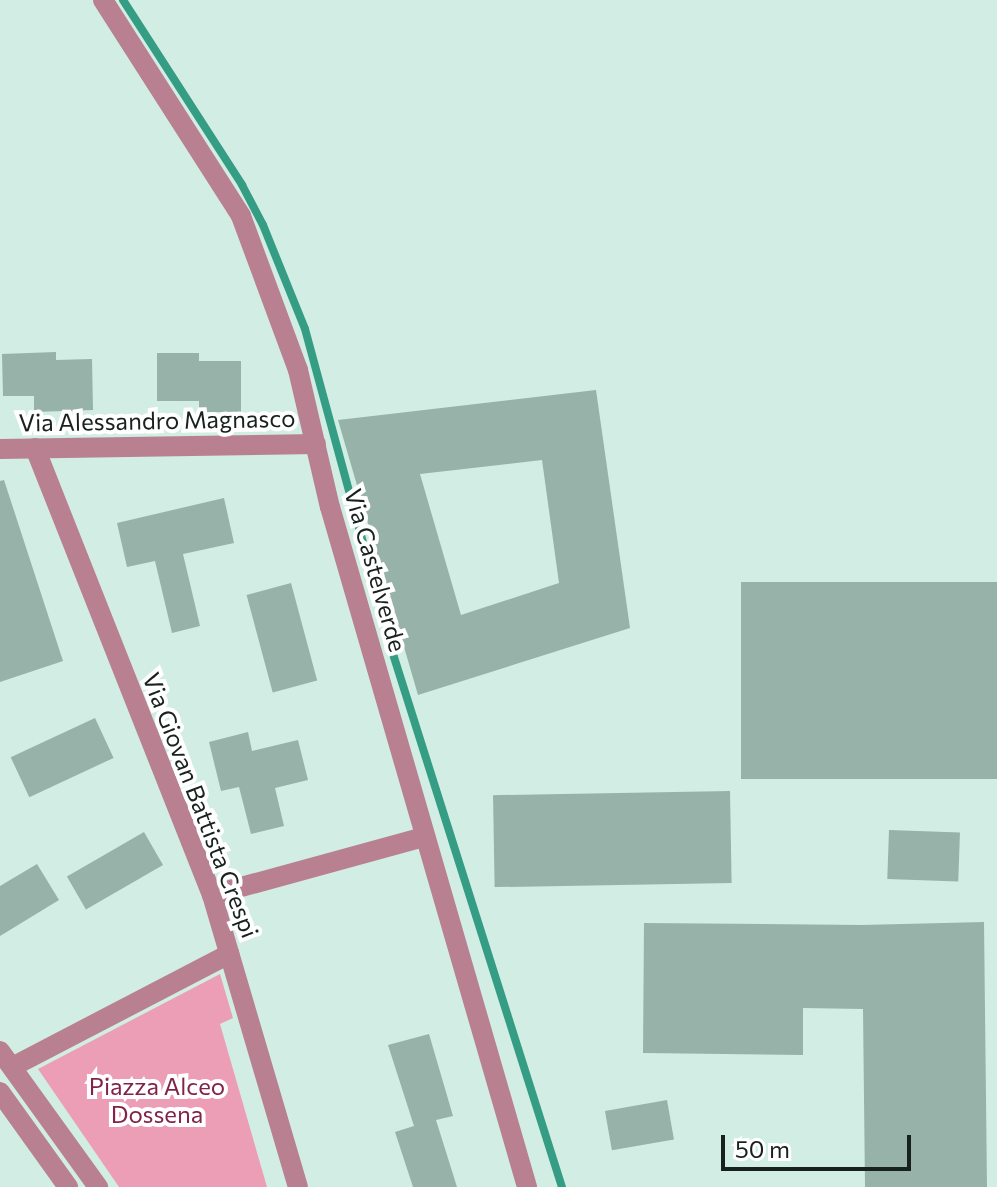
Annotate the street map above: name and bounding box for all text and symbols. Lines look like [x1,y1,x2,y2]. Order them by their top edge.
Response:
street label: Via Alessandro Magnasco [18,403,296,437]
street label: Via Castelverde [339,485,413,655]
street label: Via Giovan Battista Crespi [137,668,265,942]
park label: Piazza Alceo Dossena [89,1072,225,1128]
scale bar [725,1119,915,1169]
text: 50 m [735,1134,790,1163]

